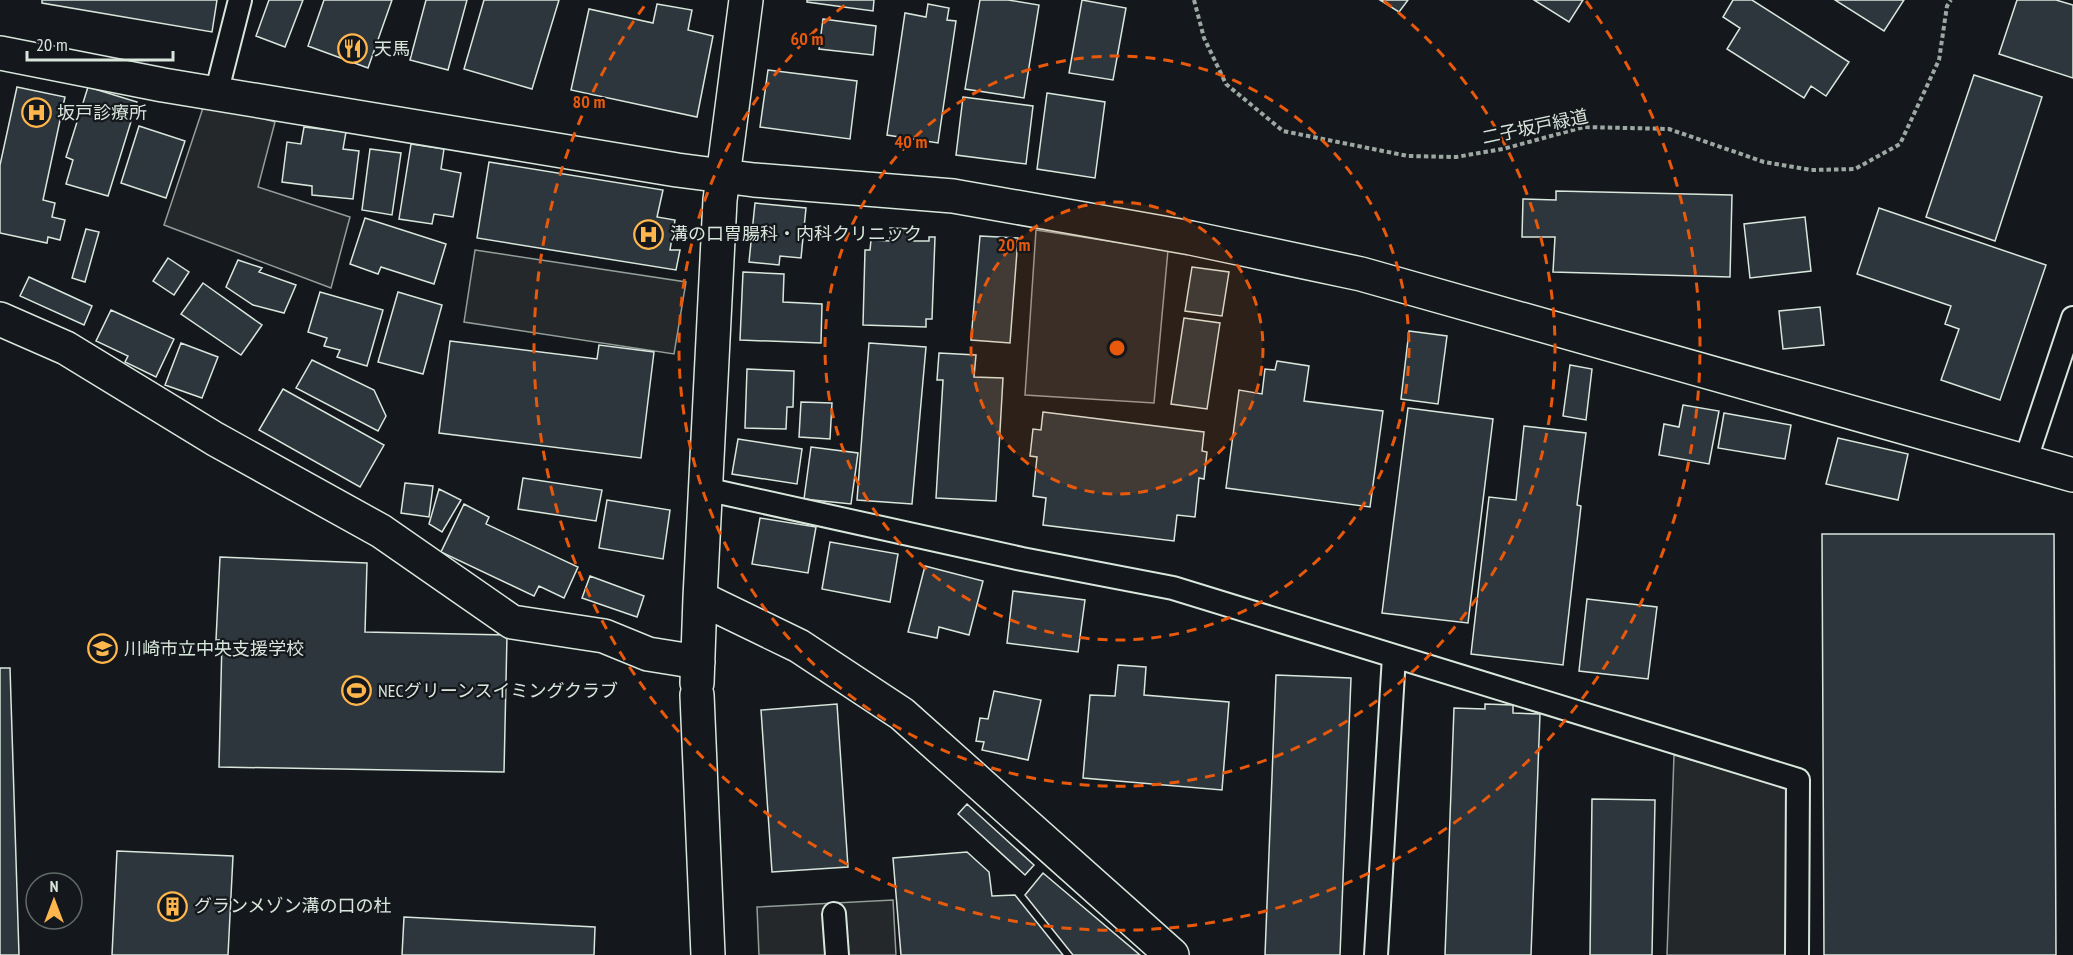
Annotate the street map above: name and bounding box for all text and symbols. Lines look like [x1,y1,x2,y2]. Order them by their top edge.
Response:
scale bar [27,24,172,62]
text: 60 m [791,27,823,50]
text: 20 m [36,33,68,56]
restaurant icon: 天馬 [337,33,369,65]
place label: 天馬 [374,37,410,60]
text: 80 m [573,90,605,113]
hospital icon: 坂戸診療所 [20,97,52,129]
place label: 坂戸診療所 [57,101,147,124]
street label: 二子坂戸緑道 [1480,104,1590,149]
text: 40 m [895,130,927,153]
hospital icon: 溝の口胃腸科・内科クリニック [633,218,665,250]
place label: 溝の口胃腸科・内科クリニック [670,222,922,245]
text: 20 m [998,233,1030,256]
centre of rings [1107,338,1127,358]
school or university icon: 川崎市立中央支援学校 [87,633,119,665]
place label: 川崎市立中央支援学校 [124,637,304,660]
sports icon: NECグリーンスイミングクラブ [341,675,373,707]
place label: NECグリーンスイミングクラブ [378,679,618,702]
north arrow [24,871,84,931]
text: N [50,876,58,896]
building icon: グランメゾン溝の口の杜 [157,890,189,922]
place label: グランメゾン溝の口の杜 [194,894,391,917]

